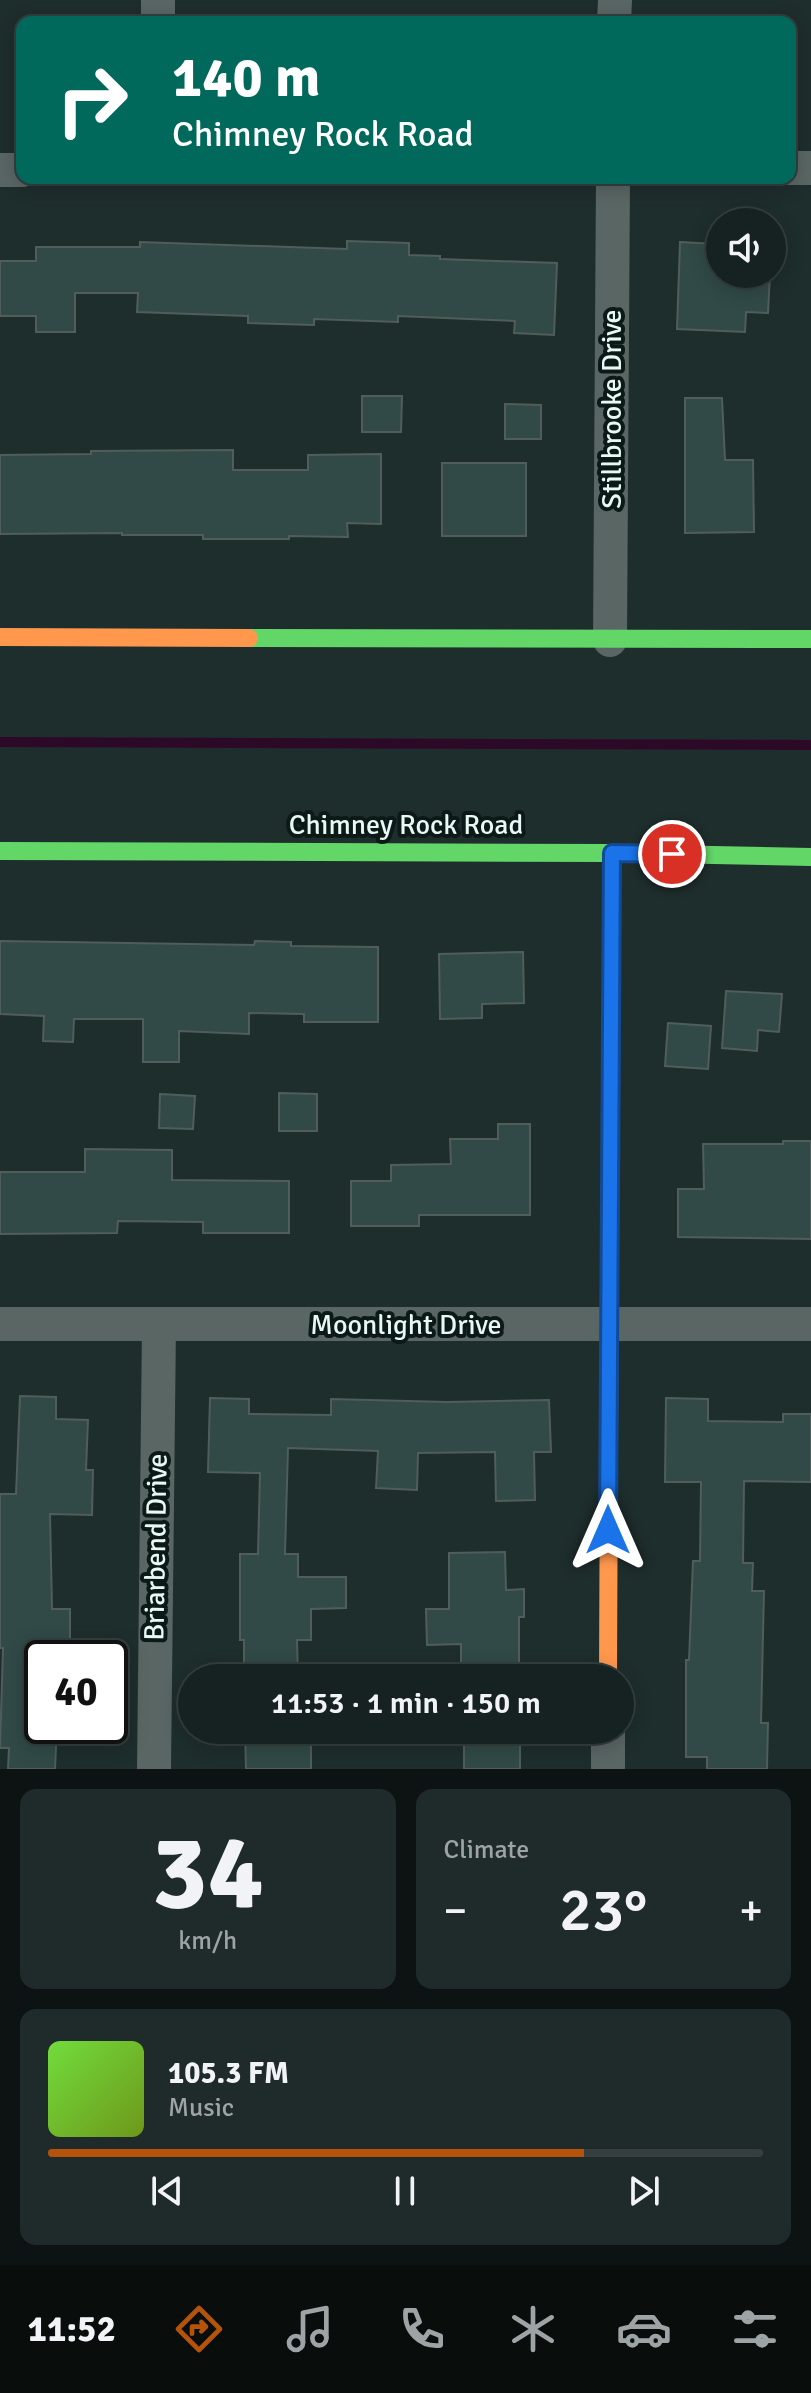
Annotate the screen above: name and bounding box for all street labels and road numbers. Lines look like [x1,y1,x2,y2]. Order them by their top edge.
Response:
street label: Stillbrooke Drive [595,309,629,509]
street label: Chimney Rock Road [289,808,523,842]
street label: Moonlight Drive [310,1308,502,1342]
street label: Briarbend Drive [137,1453,175,1641]

